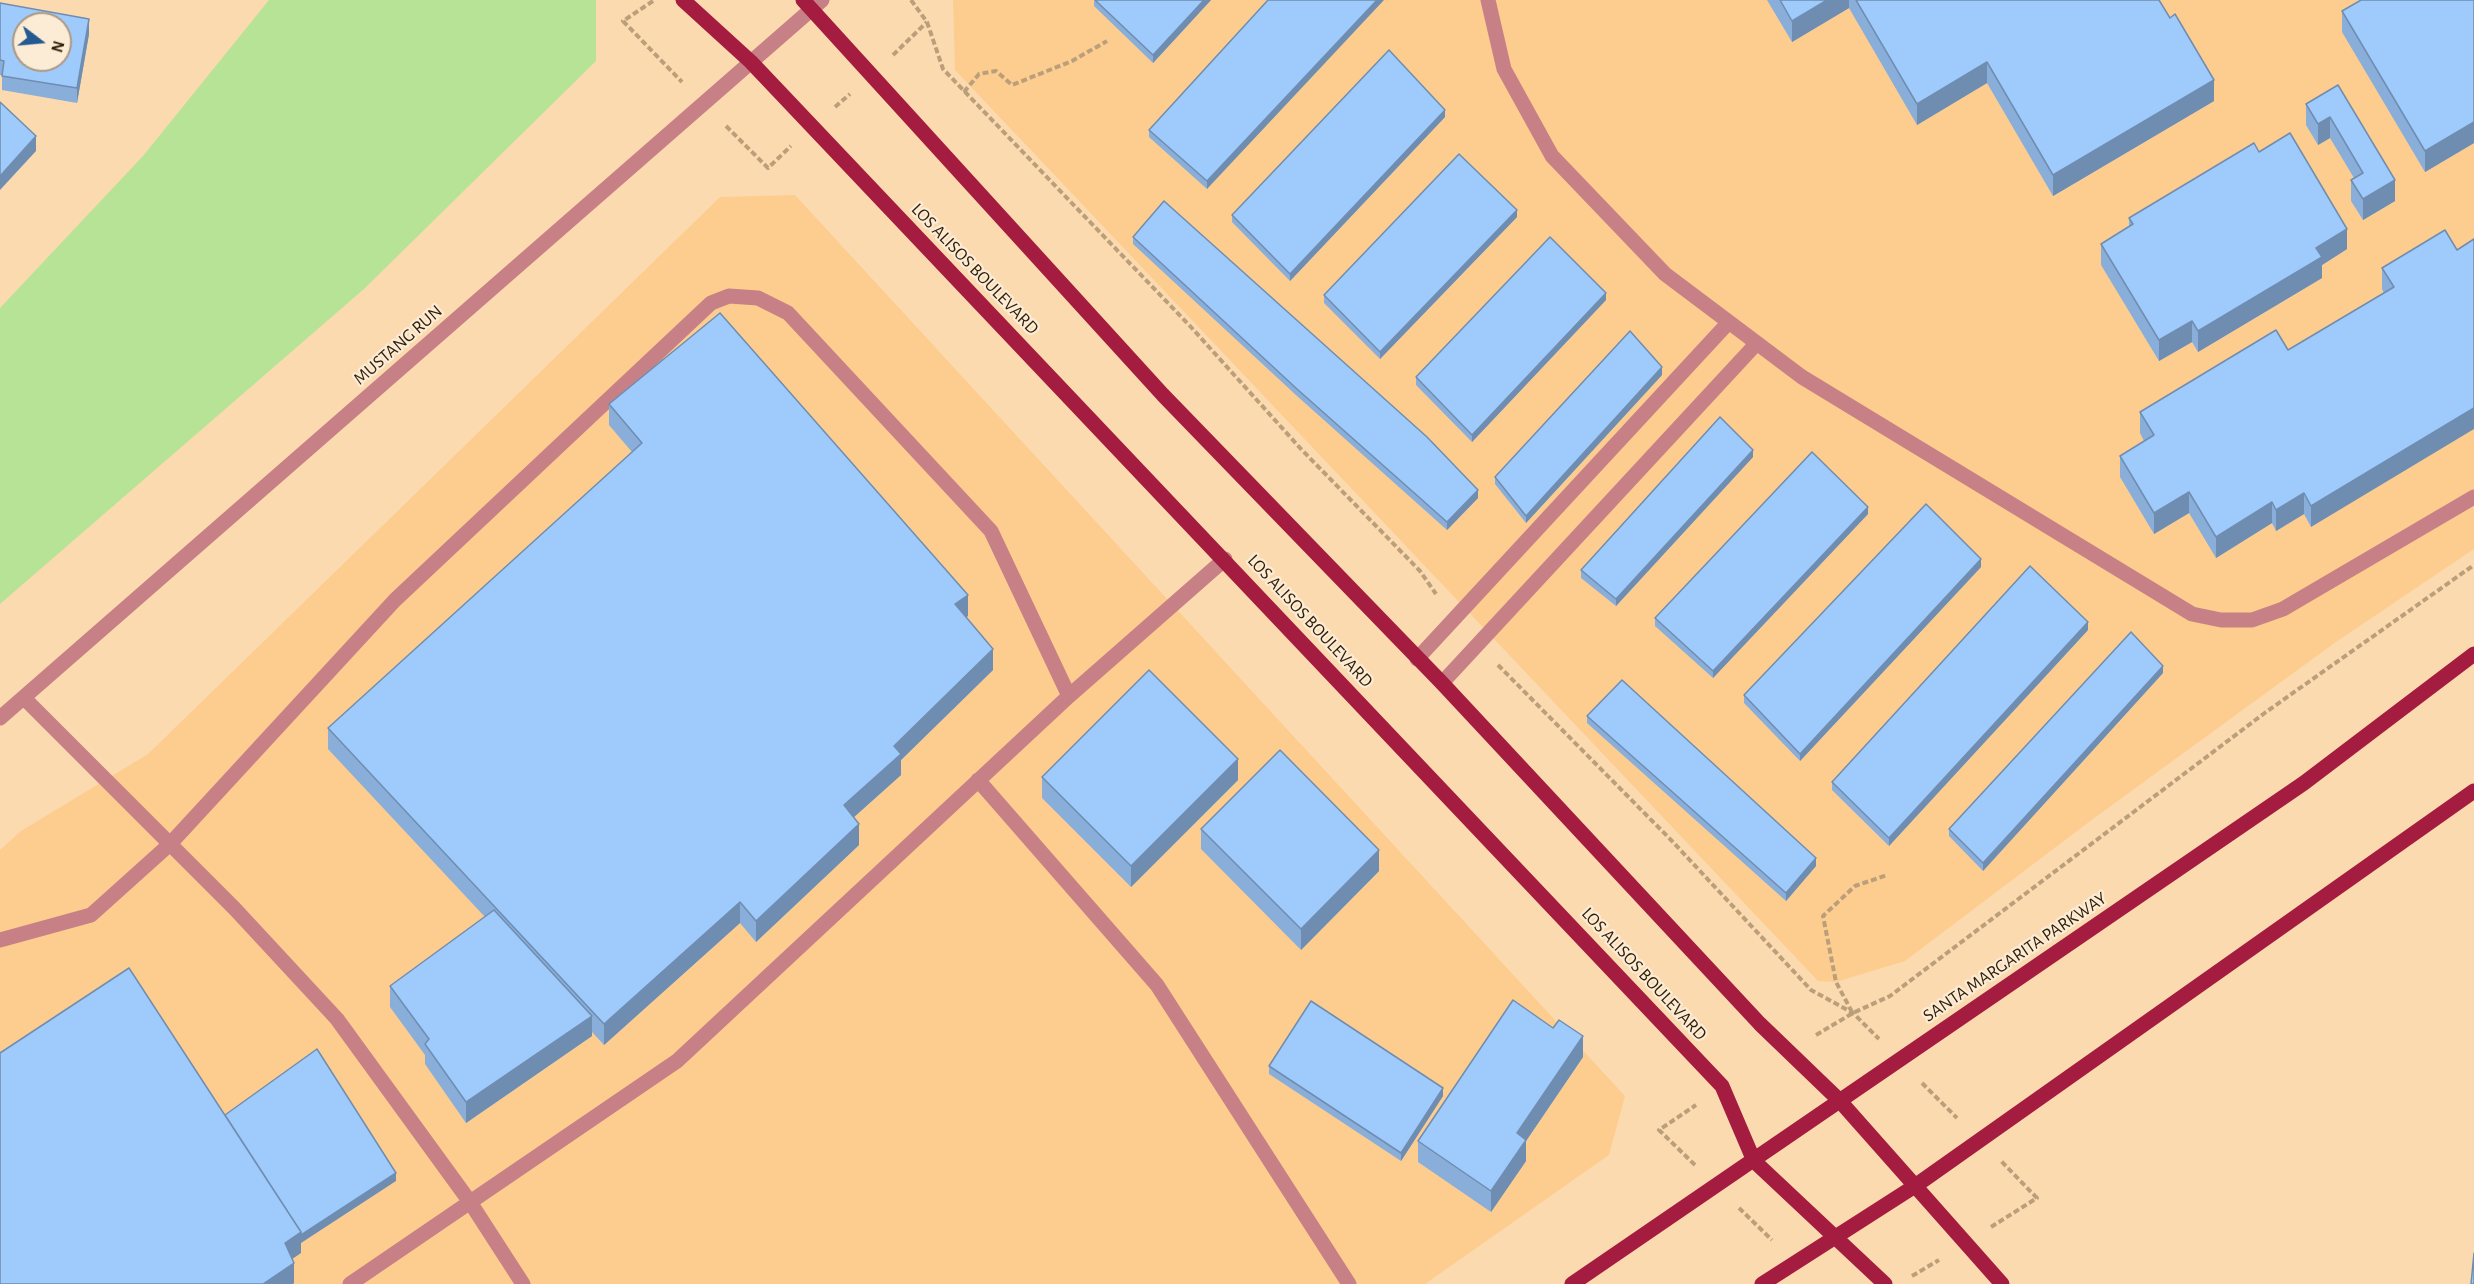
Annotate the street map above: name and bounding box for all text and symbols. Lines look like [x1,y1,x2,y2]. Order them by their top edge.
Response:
north arrow [12,12,72,72]
text: N [48,39,67,54]
street label: LOS ALISOS BOULEVARD [907,199,1043,339]
street label: MUSTANG RUN [349,300,447,390]
street label: LOS ALISOS BOULEVARD [1243,550,1377,692]
street label: SANTA MARGARITA PARKWAY [1919,887,2111,1027]
street label: LOS ALISOS BOULEVARD [1577,903,1711,1045]

